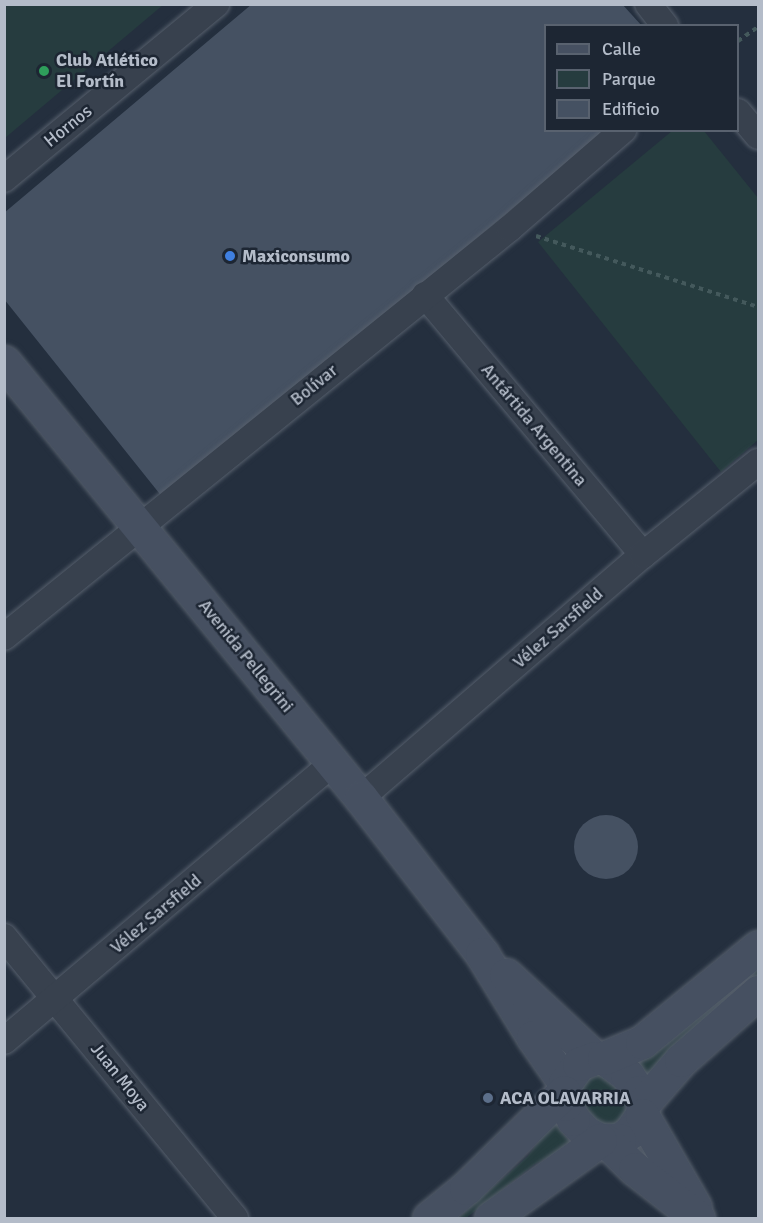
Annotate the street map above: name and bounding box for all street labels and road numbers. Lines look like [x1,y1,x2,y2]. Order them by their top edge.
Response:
street label: Hornos [40,100,96,152]
street label: Antártida Argentina [476,359,592,491]
street label: Bolívar [286,360,342,410]
street label: Vélez Sarsfield [509,583,607,673]
street label: Avenida Pellegrini [194,595,298,717]
street label: Vélez Sarsfield [106,870,206,958]
street label: Juan Moya [86,1038,154,1116]

